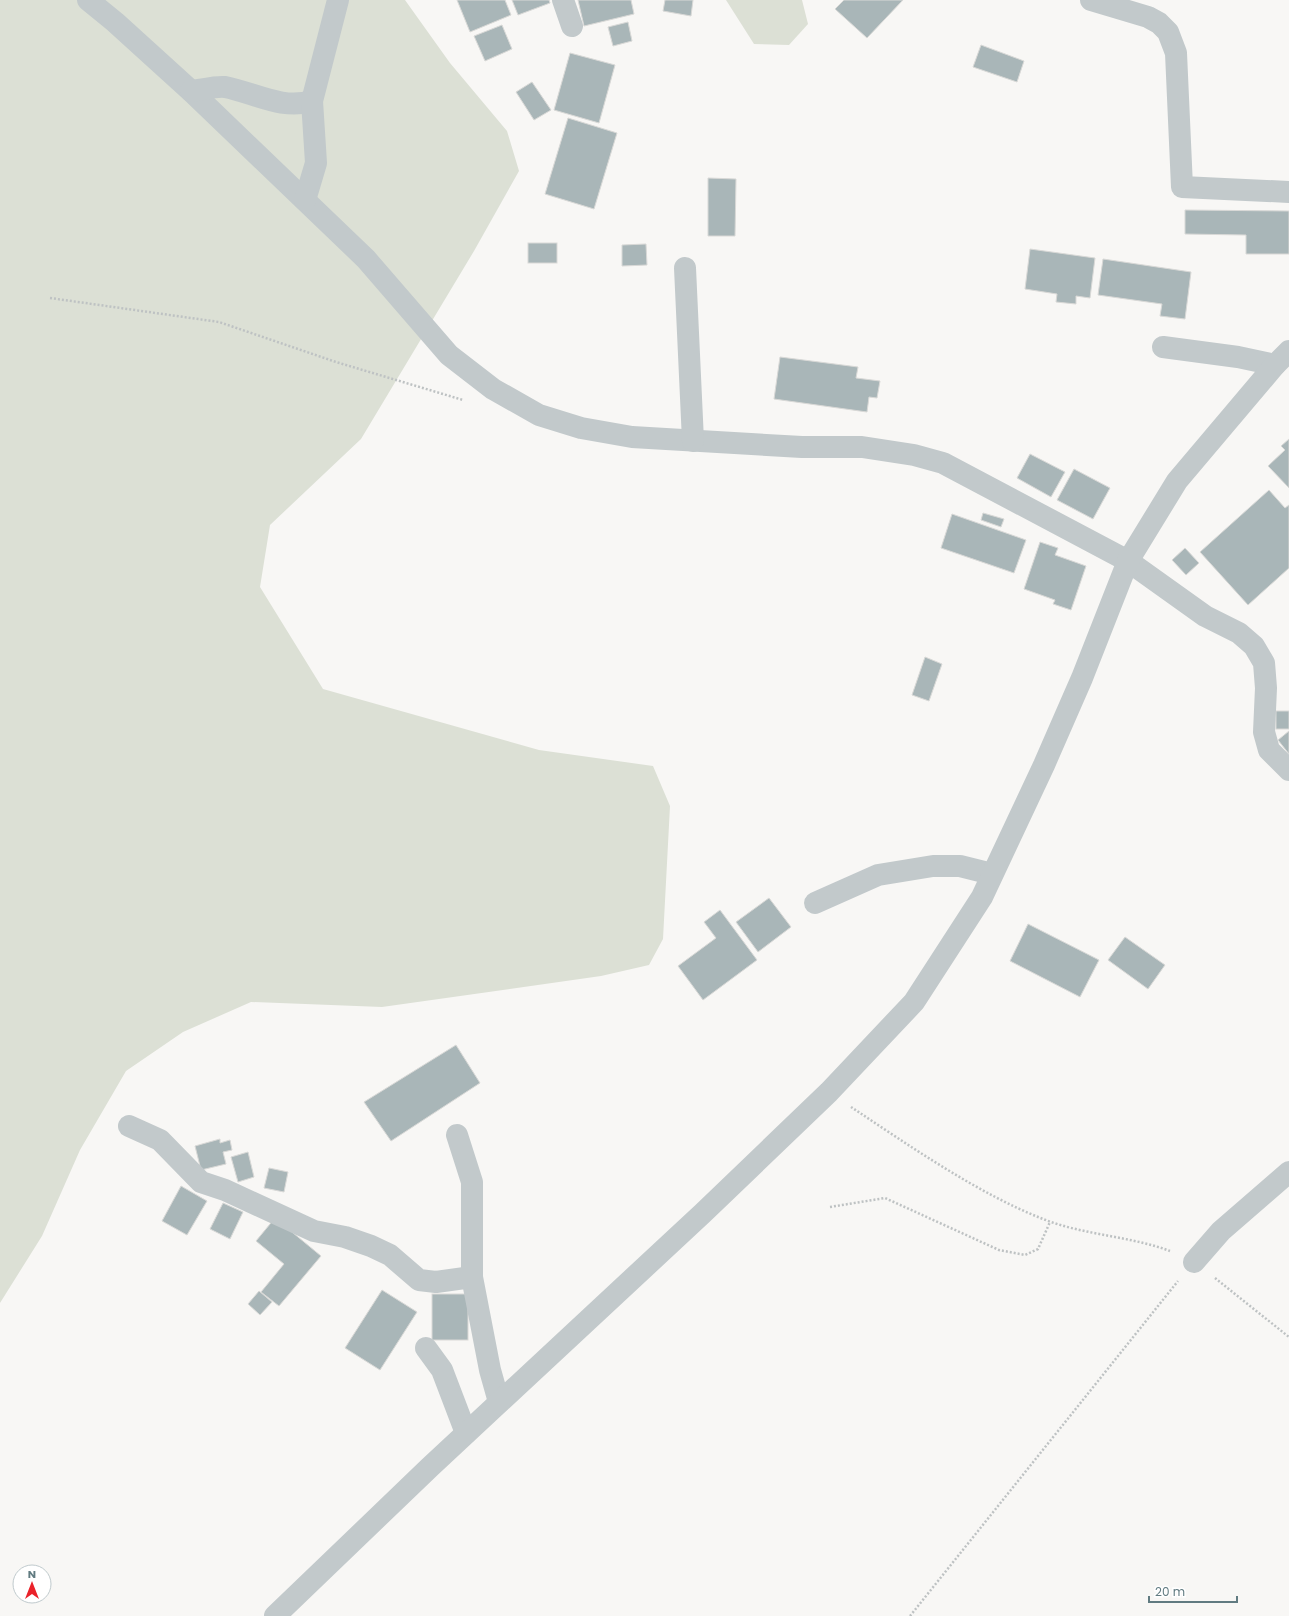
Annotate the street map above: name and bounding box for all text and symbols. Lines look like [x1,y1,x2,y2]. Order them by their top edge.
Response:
north arrow [12,1564,52,1604]
text: N [28,1566,36,1582]
scale bar [1149,1578,1237,1604]
text: 20 m [1155,1583,1185,1600]

